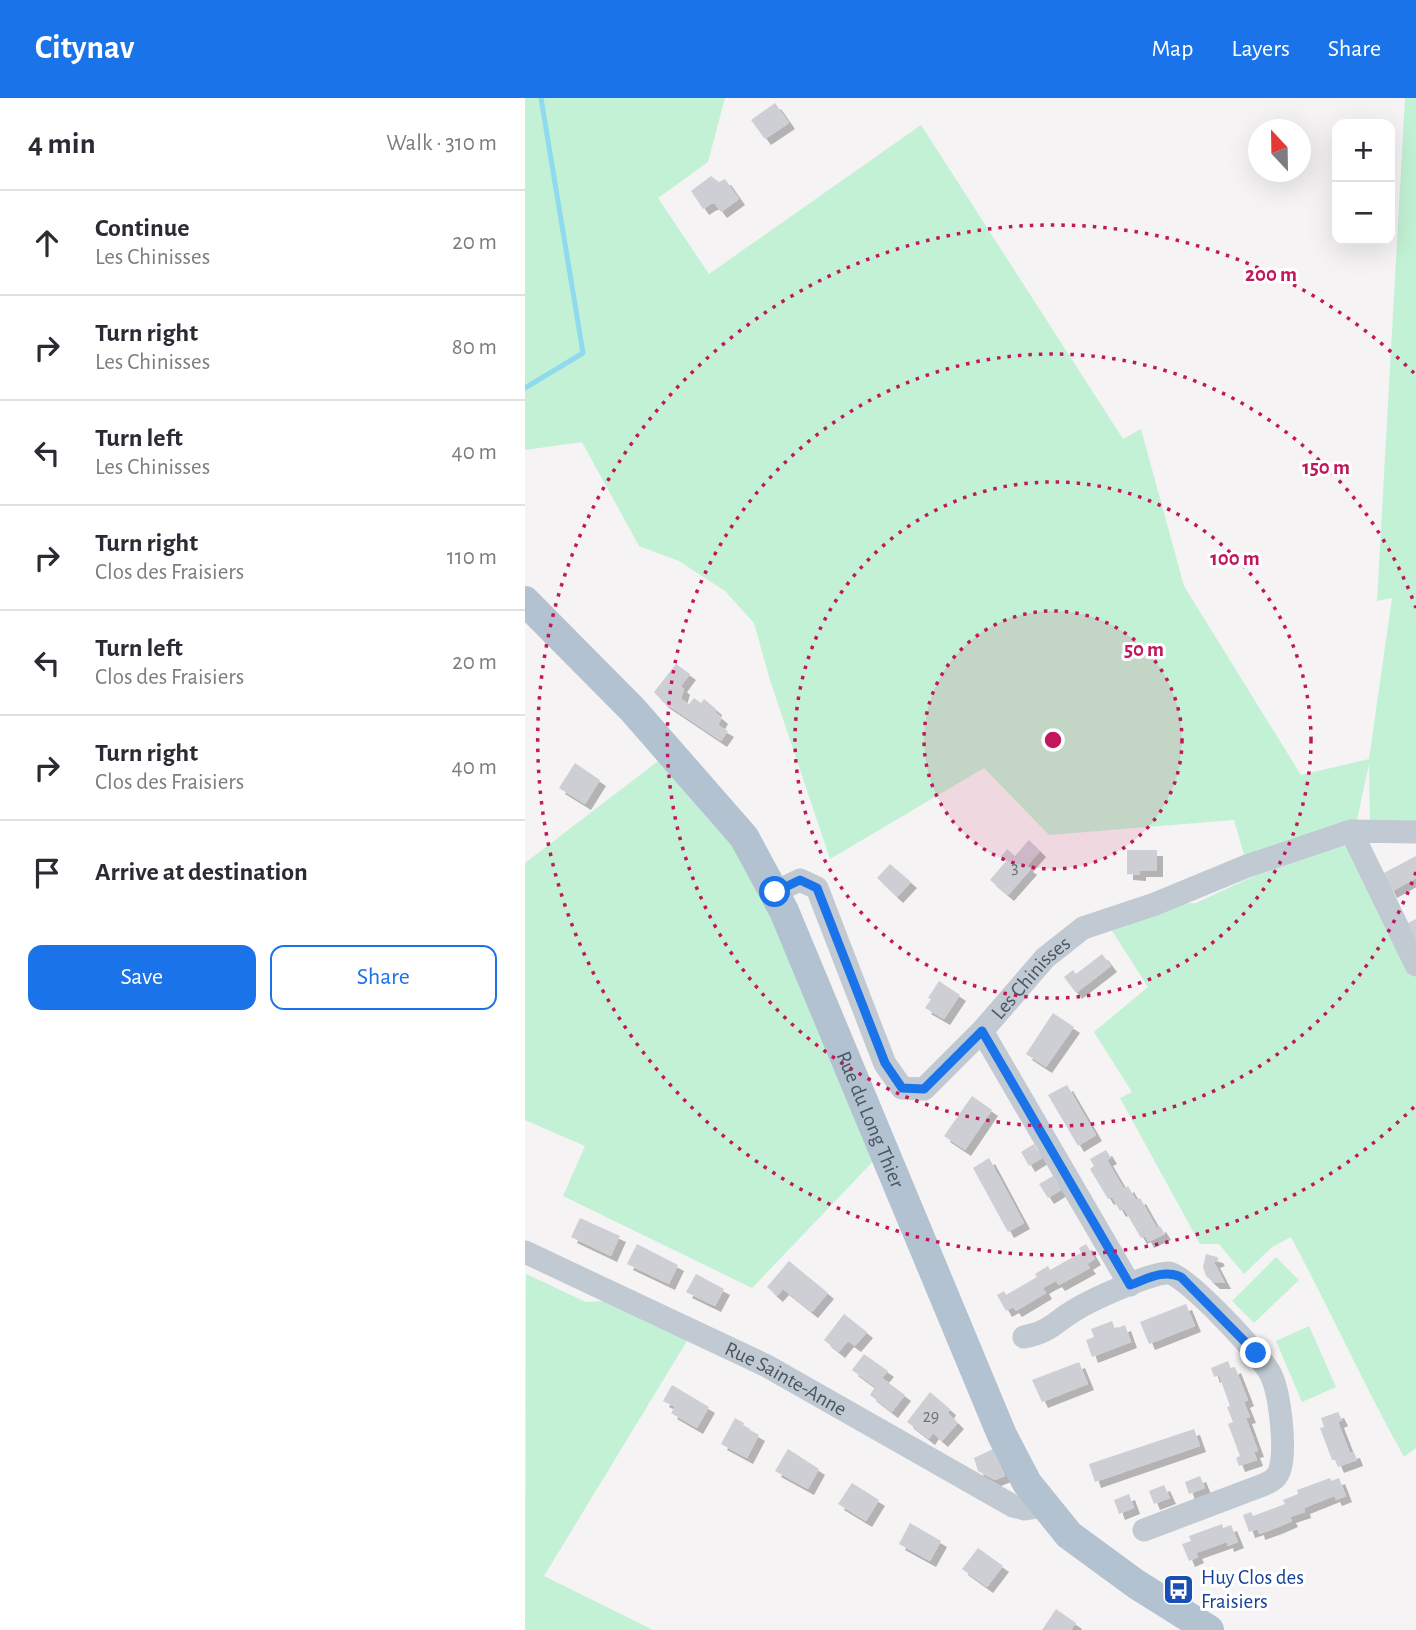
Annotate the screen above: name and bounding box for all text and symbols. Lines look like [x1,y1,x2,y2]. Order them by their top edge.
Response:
text: Citynav [35,32,134,65]
text: Map [1151,37,1193,61]
text: Layers [1231,37,1290,61]
text: Share [1328,37,1381,61]
north arrow [1248,119,1311,182]
map controls [1332,119,1395,245]
button: + [1332,119,1395,182]
text: 4 min [28,129,96,159]
text: Walk · 310 m [386,132,497,155]
button: − [1332,182,1395,245]
text: Continue [95,215,190,241]
icon: ahead [28,224,66,262]
text: 20 m [452,231,497,254]
text: Les Chinisses [95,246,210,269]
text: 200 m [1245,264,1297,285]
text: Turn right [95,320,198,346]
icon: right [28,329,66,367]
text: 80 m [452,336,497,359]
text: Les Chinisses [95,351,210,374]
text: Turn left [95,425,183,451]
icon: left [28,434,66,472]
text: 40 m [452,441,497,464]
text: Les Chinisses [95,456,210,479]
text: 150 m [1302,457,1350,478]
text: Turn right [95,530,198,556]
icon: right [28,539,66,577]
text: 110 m [447,546,497,569]
text: 100 m [1210,548,1260,569]
text: Clos des Fraisiers [95,561,244,584]
text: Turn left [95,635,183,661]
text: 50 m [1124,639,1164,660]
icon: left [28,644,66,682]
text: 20 m [452,651,497,674]
text: Clos des Fraisiers [95,666,244,689]
centre of rings [1041,728,1065,752]
text: Turn right [95,740,198,766]
icon: right [28,749,66,787]
text: 40 m [452,756,497,779]
text: Clos des Fraisiers [95,771,244,794]
icon: arrive [28,854,66,892]
text: Arrive at destination [95,859,308,885]
house number: 3 [1011,859,1019,877]
route start [759,876,790,907]
street label: Les Chinisses [987,932,1074,1023]
button: Save [28,945,256,1010]
button: Share [270,945,497,1010]
street label: Rue du Long Thier [833,1048,909,1191]
street label: Rue Sainte-Anne [722,1337,850,1420]
route end [1240,1337,1271,1368]
house number: 29 [923,1408,939,1426]
place label: Huy Clos des Fraisiers [1201,1567,1304,1612]
bus stop icon: Huy Clos des Fraisiers [1161,1572,1195,1606]

